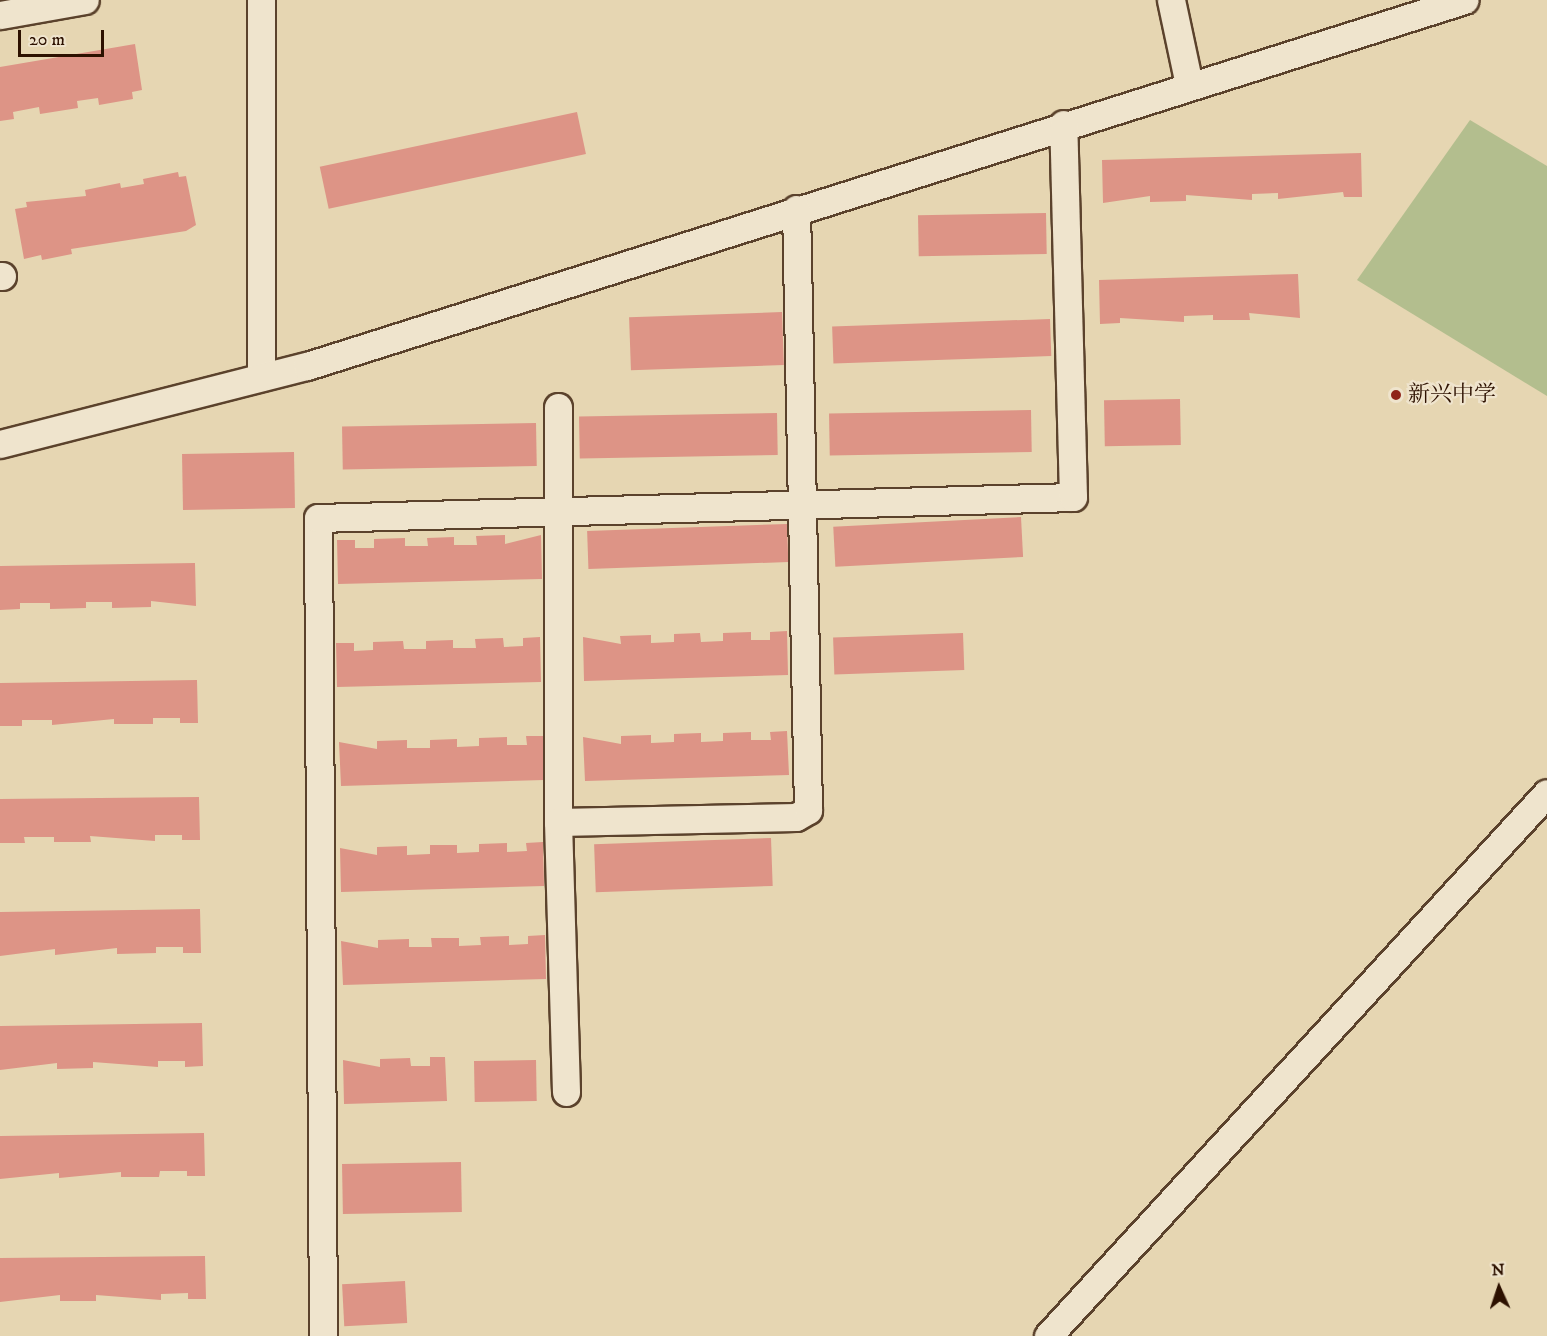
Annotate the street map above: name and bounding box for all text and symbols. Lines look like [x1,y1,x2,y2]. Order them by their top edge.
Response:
scale bar [21,18,106,56]
text: 20 m [29,29,65,51]
place label: 新兴中学 [1408,382,1496,408]
marker: 新兴中学 [1389,388,1403,402]
north arrow [1469,1258,1529,1318]
text: N [1491,1260,1505,1280]

